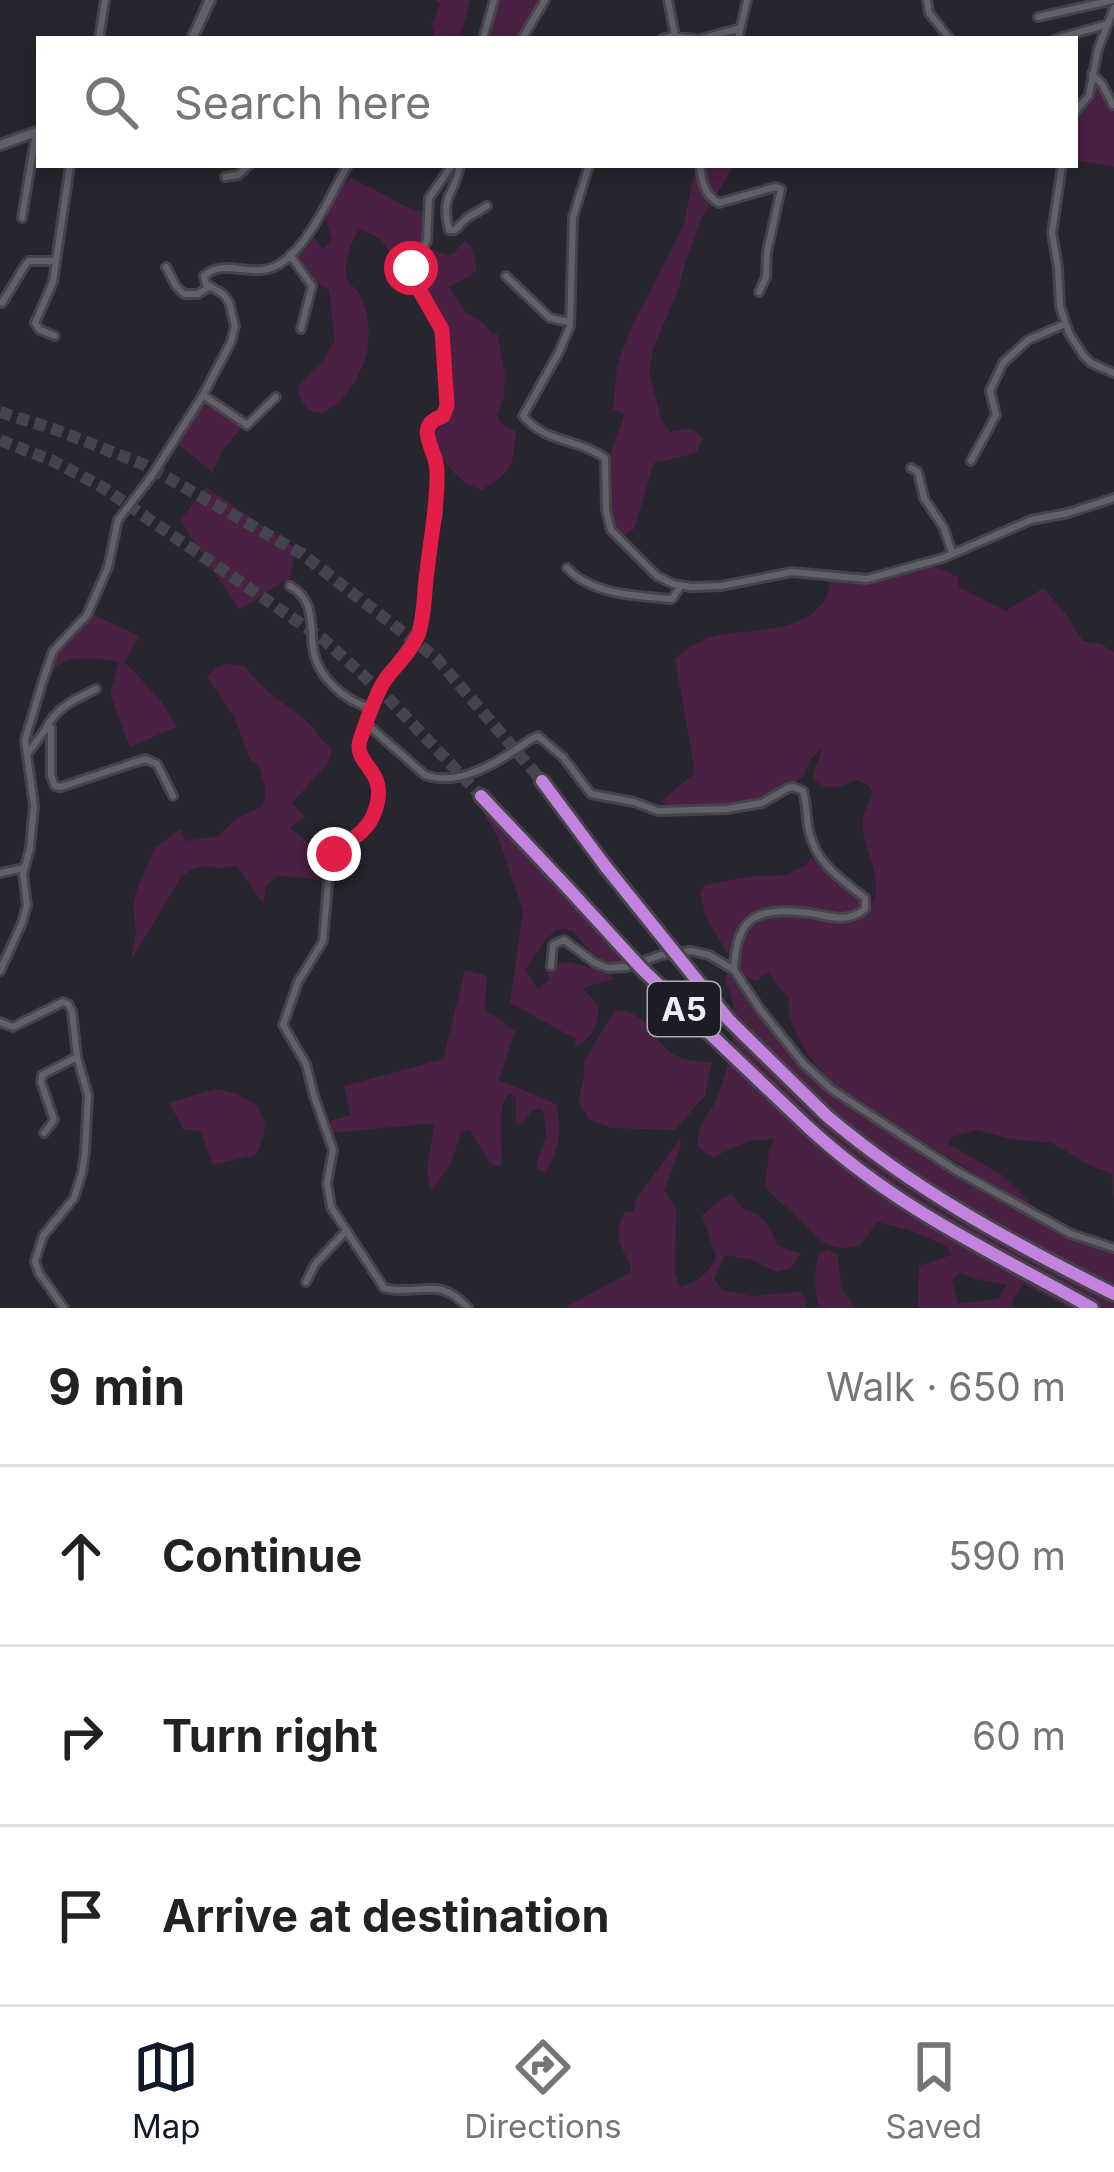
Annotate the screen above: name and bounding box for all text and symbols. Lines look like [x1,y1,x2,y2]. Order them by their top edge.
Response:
search box [36,36,1078,168]
icon: search [78,69,144,135]
text: Search here [174,75,431,130]
route start [384,241,438,295]
route end [307,827,361,881]
road number: Α5 [648,982,720,1036]
text: 9 min [48,1356,185,1417]
text: Walk · 650 m [826,1363,1066,1410]
icon: ahead [48,1523,114,1589]
text: Continue [162,1528,362,1583]
text: 590 m [948,1532,1066,1579]
icon: right [48,1703,114,1769]
text: Turn right [162,1708,378,1763]
text: 60 m [972,1712,1066,1759]
icon: arrive [48,1883,114,1949]
text: Arrive at destination [162,1888,609,1943]
tab: Map [132,2034,200,2146]
tab: Directions [464,2034,622,2146]
tab: Saved [885,2034,982,2146]

